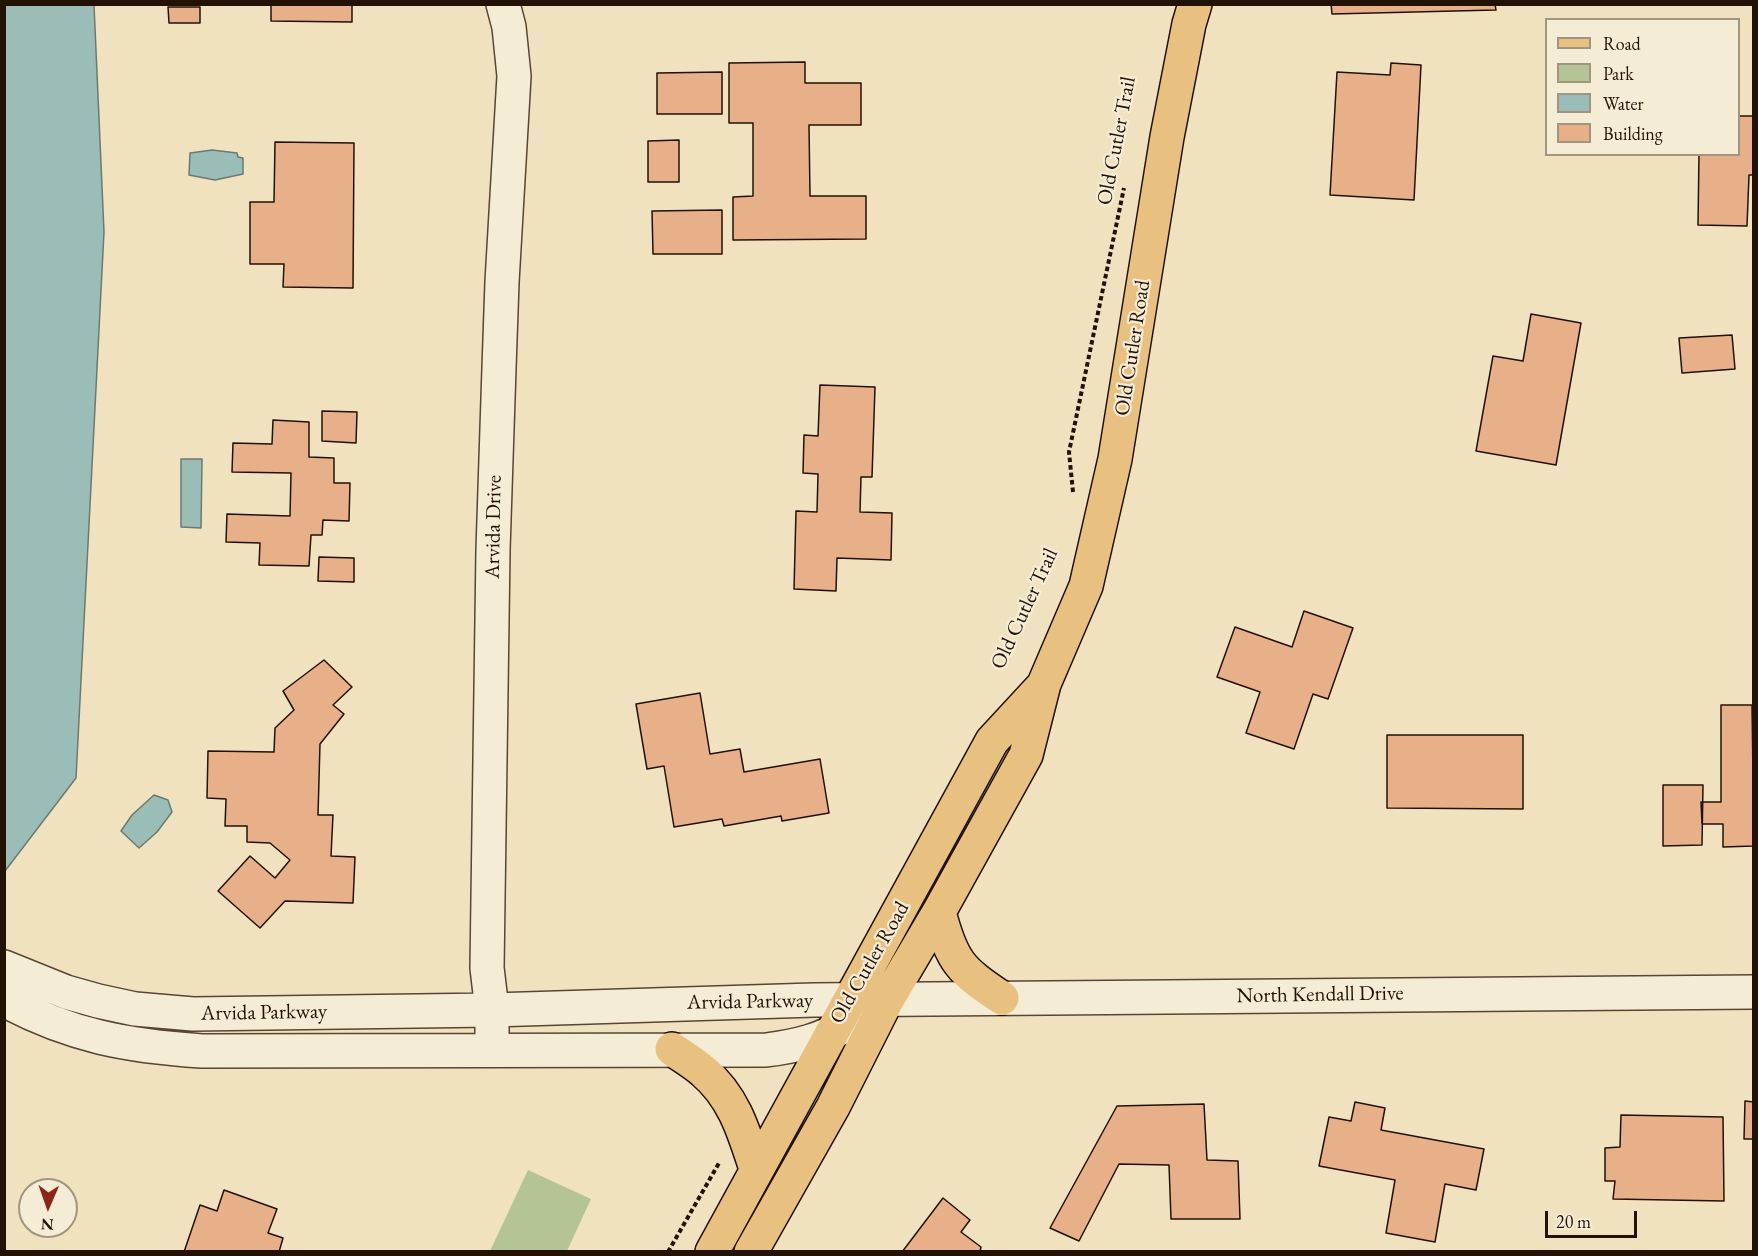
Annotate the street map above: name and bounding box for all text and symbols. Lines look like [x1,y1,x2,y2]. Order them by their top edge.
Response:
legend [1545,18,1740,156]
text: Road [1603,32,1641,55]
text: Park [1603,62,1634,85]
street label: Old Cutler Trail [1092,75,1142,207]
text: Water [1603,92,1644,115]
text: Building [1603,122,1663,145]
street label: Old Cutler Road [1110,278,1156,418]
street label: Arvida Drive [480,475,508,579]
street label: Old Cutler Trail [986,545,1064,673]
street label: Old Cutler Road [825,897,915,1029]
street label: North Kendall Drive [1236,981,1404,1009]
street label: Arvida Parkway [687,988,813,1016]
street label: Arvida Parkway [201,999,327,1027]
north arrow [18,1178,78,1238]
scale bar [1548,1199,1640,1237]
text: 20 m [1556,1210,1591,1233]
text: N [41,1214,54,1235]

